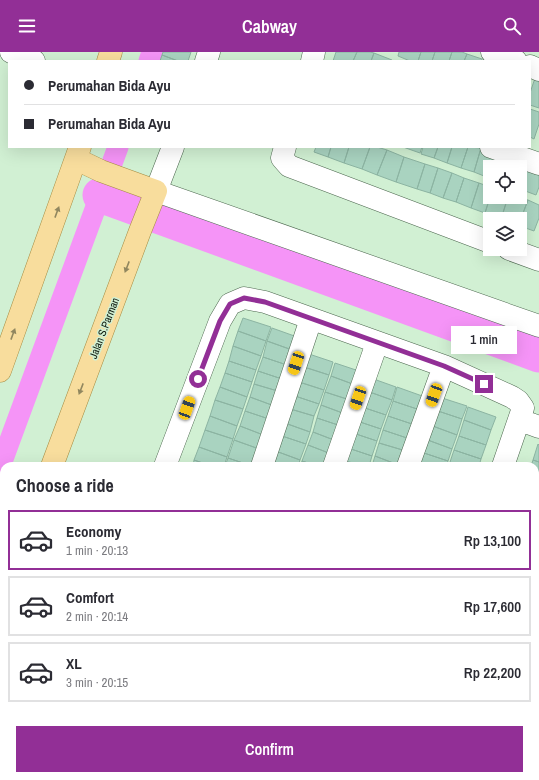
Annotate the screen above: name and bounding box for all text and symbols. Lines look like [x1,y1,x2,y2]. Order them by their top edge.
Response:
text: Cabway [242,14,297,39]
icon: menu [16,15,38,37]
icon: search [501,15,523,37]
text: Perumahan Bida Ayu [48,75,171,96]
text: Perumahan Bida Ayu [48,113,171,134]
map controls [483,160,527,256]
button: locate [483,160,527,204]
one-way arrow [54,206,60,218]
button: layers [483,212,527,256]
one-way arrow [123,262,129,274]
street label: Jalan S.Parman [86,296,122,360]
callout: 1 min [451,326,517,354]
one-way arrow [10,328,16,340]
text: 1 min [470,331,498,348]
car [287,350,305,376]
route start [189,370,207,388]
route end [475,375,493,393]
car [424,382,444,408]
one-way arrow [77,383,83,395]
car [348,385,368,411]
car [177,395,197,421]
text: Choose a ride [16,473,114,498]
text: Economy [66,521,121,542]
icon: car [18,522,54,558]
text: Rp 13,100 [464,530,521,551]
text: 1 min · 20:13 [66,542,128,559]
text: Comfort [66,587,114,608]
icon: car [18,588,54,624]
text: Rp 17,600 [464,596,521,617]
text: 2 min · 20:14 [66,608,128,625]
text: XL [66,653,82,674]
icon: car [18,654,54,690]
text: Rp 22,200 [464,662,521,683]
text: 3 min · 20:15 [66,674,128,691]
button: Confirm [16,726,523,772]

